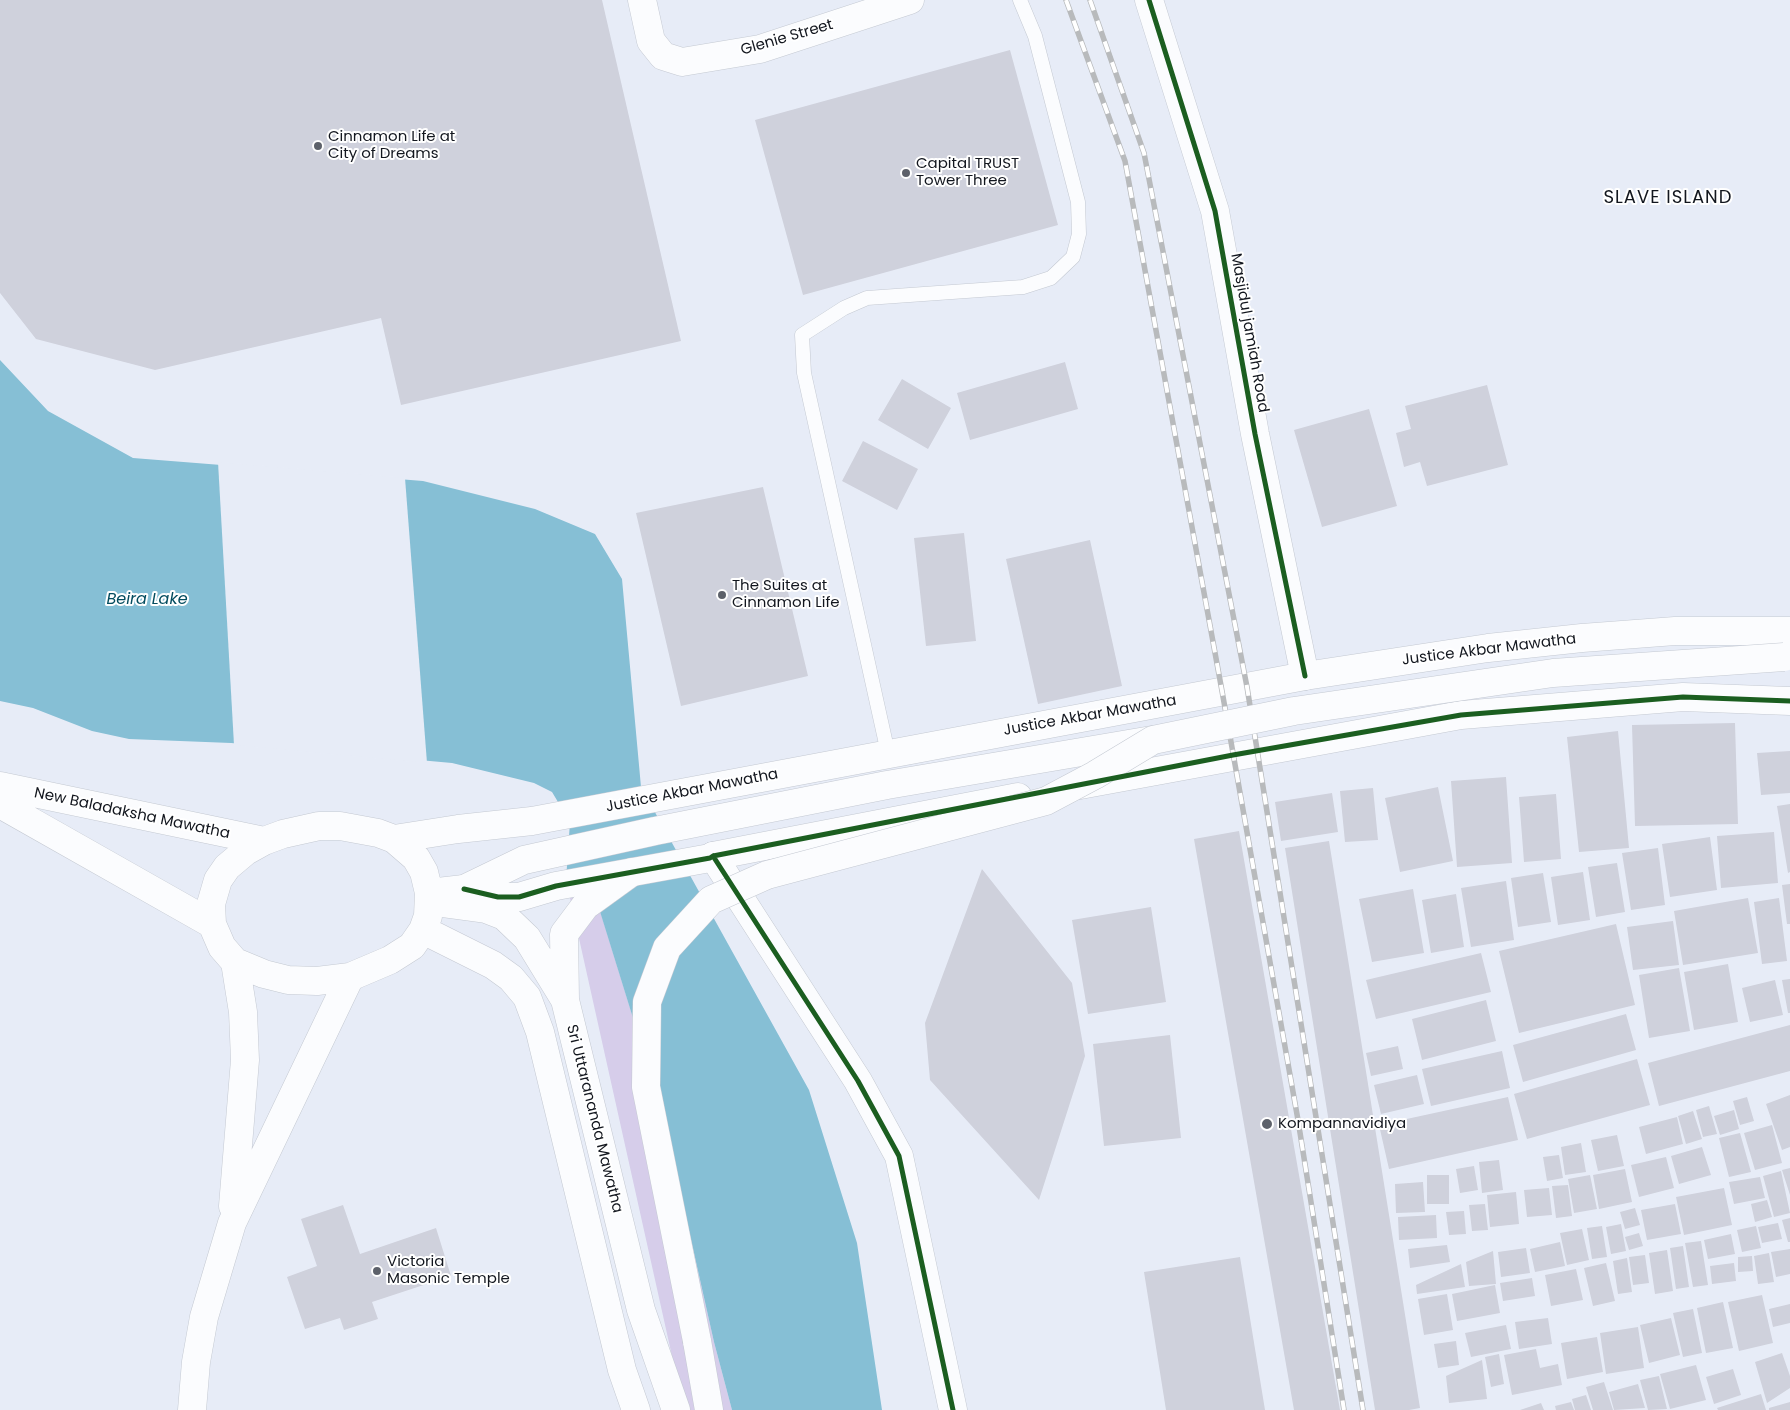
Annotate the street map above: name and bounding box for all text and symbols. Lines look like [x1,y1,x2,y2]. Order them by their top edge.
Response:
street label: Glenie Street [739,16,835,60]
place label: Cinnamon Life at City of Dreams [328,128,455,163]
marker: Cinnamon Life at City of Dreams [312,140,324,152]
place label: Capital TRUST Tower Three [916,155,1019,190]
marker: Capital TRUST Tower Three [900,167,912,179]
district label: SLAVE ISLAND [1602,187,1734,209]
street label: Masjidul jamiah Road [1226,252,1272,414]
place label: The Suites at Cinnamon Life [732,577,840,612]
marker: The Suites at Cinnamon Life [716,589,728,601]
water label: Beira Lake [106,590,188,610]
street label: Justice Akbar Mawatha [1401,630,1577,670]
street label: Justice Akbar Mawatha [1002,692,1178,740]
street label: Justice Akbar Mawatha [604,765,780,817]
street label: New Baladaksha Mawatha [33,784,231,844]
street label: Sri Uttarananda Mawatha [562,1023,626,1215]
place label: Kompannavidiya [1278,1115,1406,1133]
marker: Kompannavidiya [1260,1117,1274,1131]
place label: Victoria Masonic Temple [387,1253,510,1288]
marker: Victoria Masonic Temple [371,1265,383,1277]

